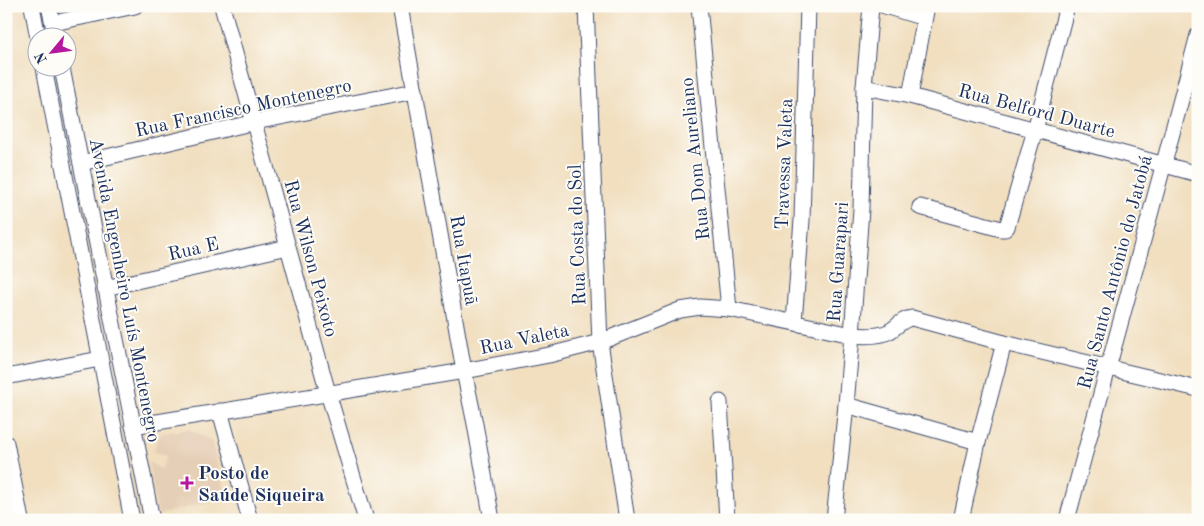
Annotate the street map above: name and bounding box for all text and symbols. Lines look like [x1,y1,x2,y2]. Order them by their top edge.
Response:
north arrow [28,28,78,78]
text: N [33,49,50,66]
street label: Rua Dom Aureliano [678,76,714,241]
street label: Rua Francisco Montenegro [134,77,354,142]
street label: Rua Belford Duarte [956,82,1117,143]
street label: Travessa Valeta [774,97,797,230]
street label: Avenida Engenheiro Luís Montenegro [85,137,162,444]
street label: Rua Santo Antônio do Jatobá [1076,153,1157,392]
street label: Rua Costa do Sol [567,164,590,306]
street label: Rua Wilson Peixoto [279,178,340,339]
street label: Rua Guarapari [826,201,853,323]
street label: Rua Itapuã [445,214,480,308]
street label: Rua E [166,235,221,265]
street label: Rua Valeta [478,322,572,359]
place label: Posto de Saúde Siqueira [198,465,325,506]
marker: Posto de Saúde Siqueira [180,476,194,490]

